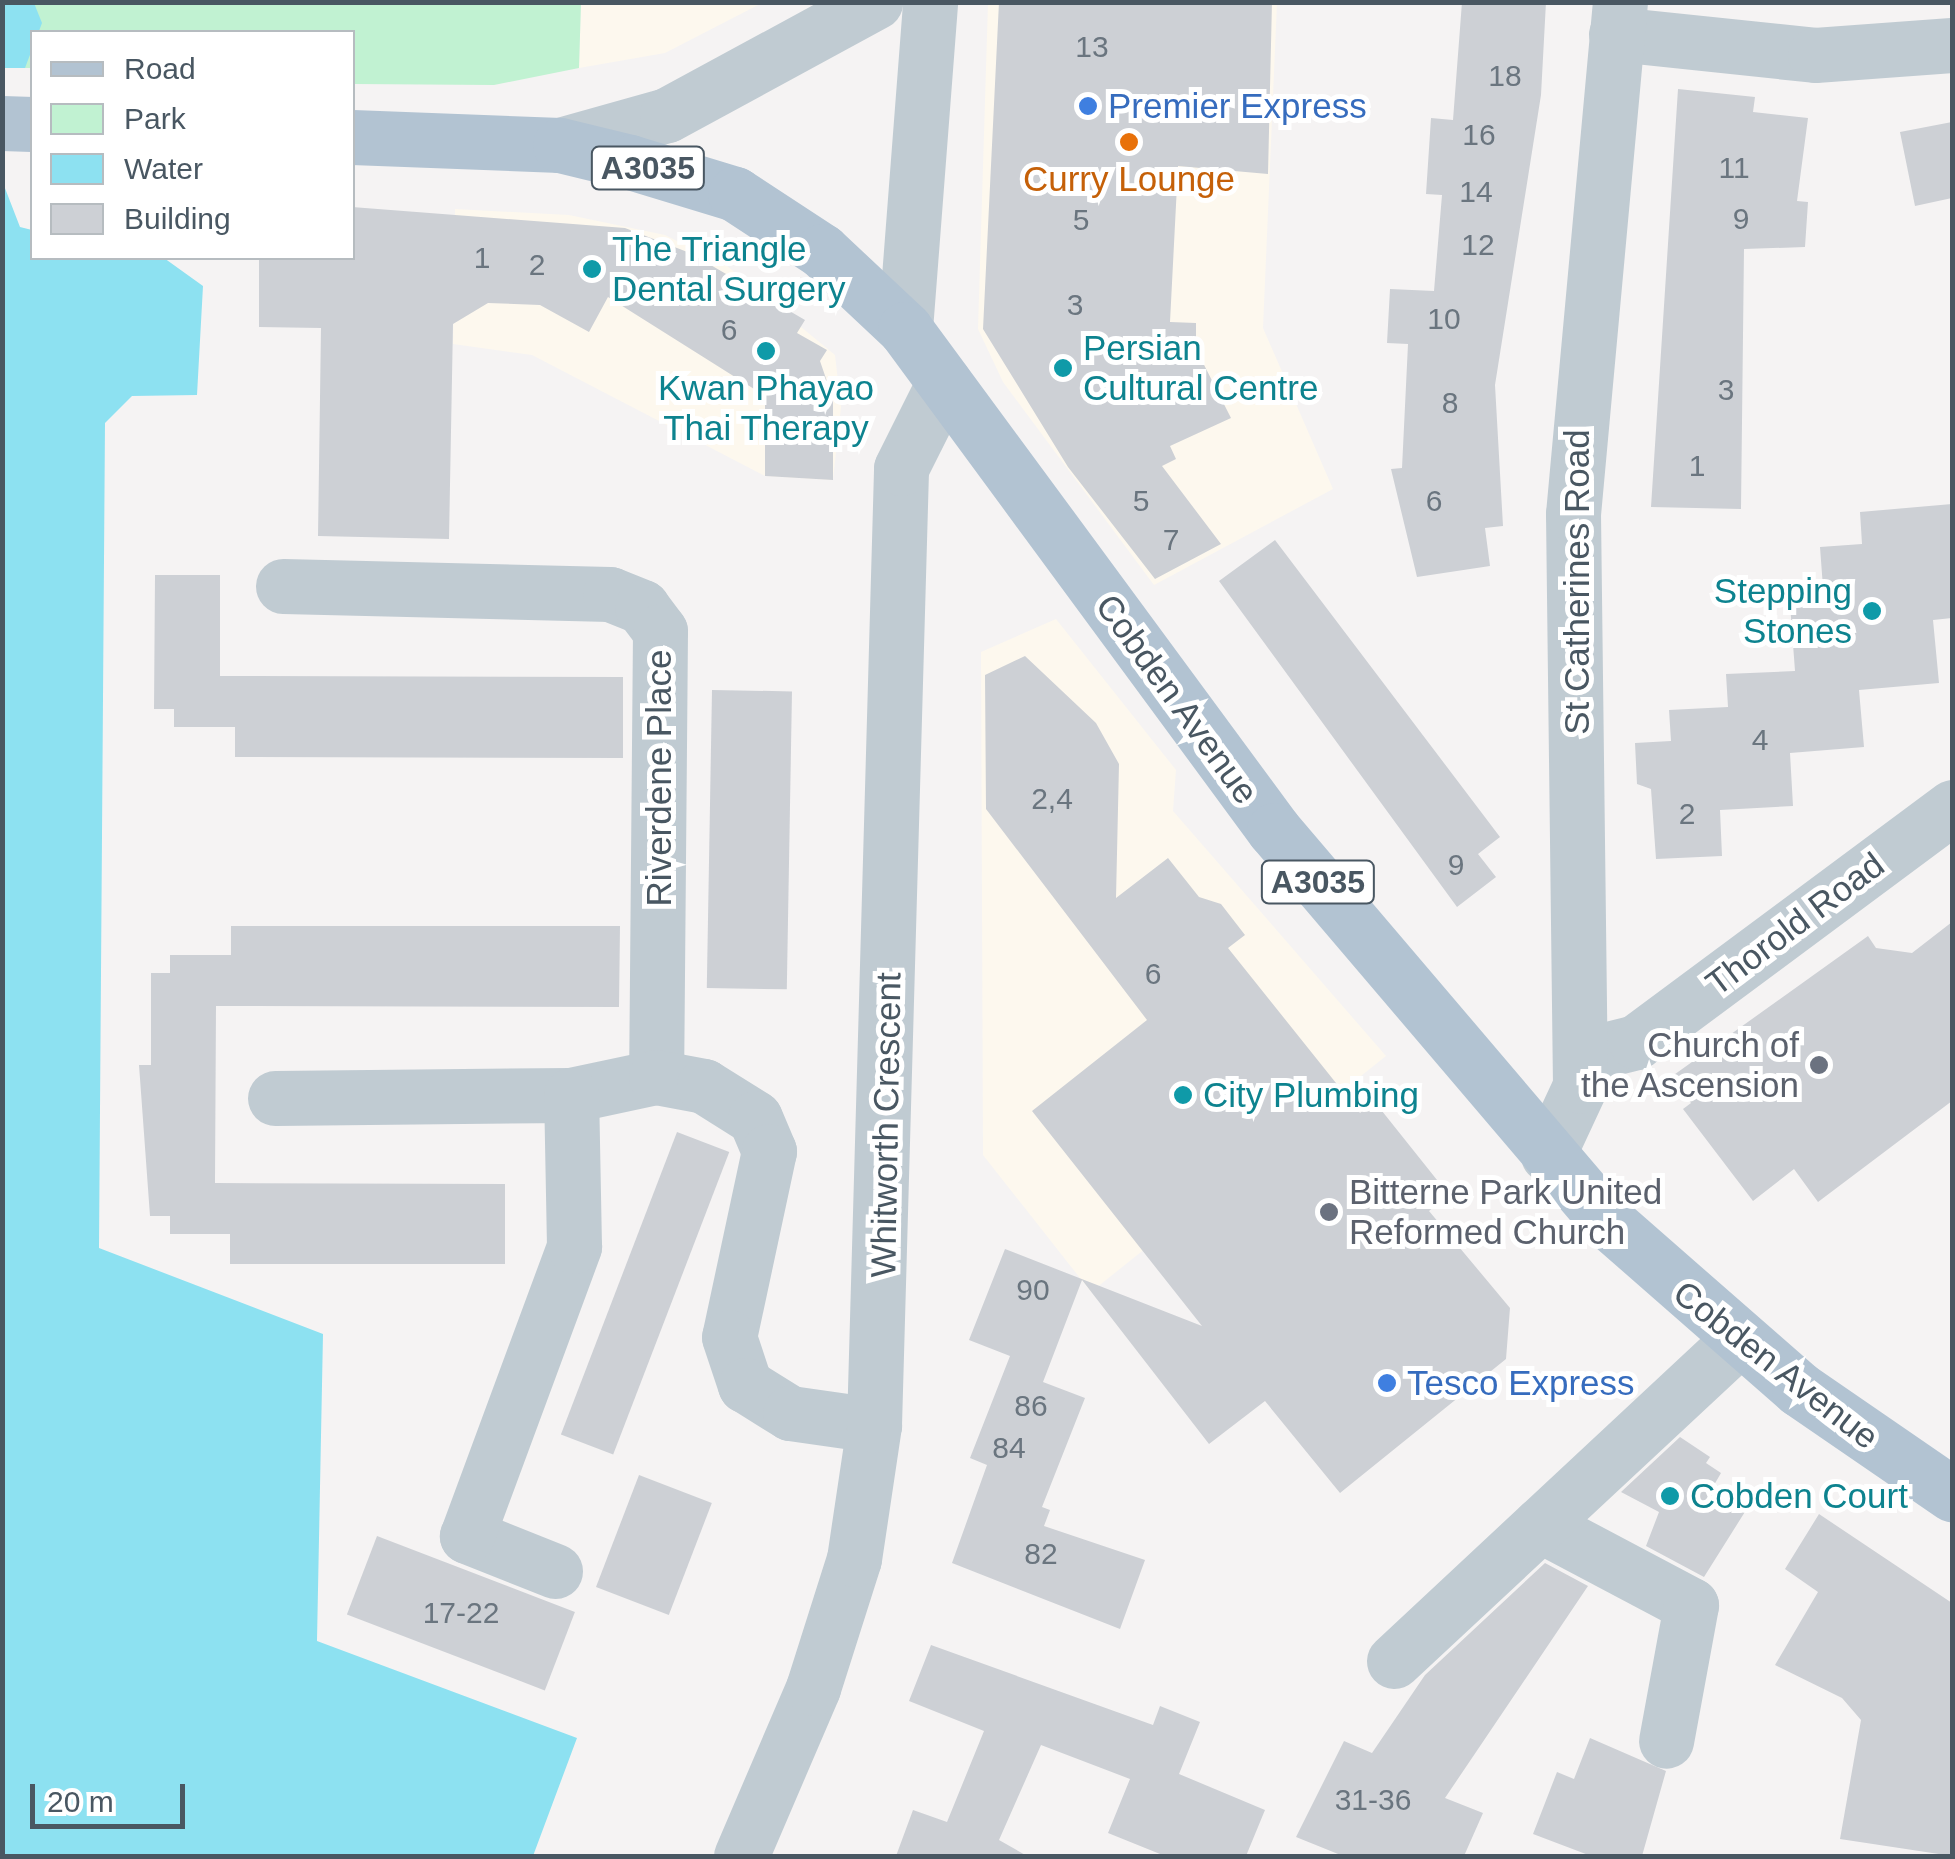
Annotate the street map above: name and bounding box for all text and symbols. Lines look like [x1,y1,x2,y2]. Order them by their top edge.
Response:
house number: 13 [1075,29,1109,65]
legend [30,30,355,260]
text: Road [124,52,196,85]
house number: 18 [1488,58,1522,94]
place label: Premier Express [1108,85,1367,127]
marker: Premier Express [1077,95,1099,117]
text: Park [124,102,186,135]
house number: 16 [1462,117,1496,153]
marker: Curry Lounge [1118,131,1140,153]
road number: A3035 [590,141,706,195]
house number: 11 [1718,150,1750,186]
text: Water [124,152,203,185]
place label: Curry Lounge [1023,158,1235,200]
house number: 14 [1459,174,1493,210]
house number: 9 [1733,201,1749,237]
text: Building [124,202,231,235]
house number: 5 [1073,202,1089,238]
house number: 12 [1461,227,1495,263]
place label: The Triangle Dental Surgery [612,228,845,310]
house number: 1 [474,240,490,276]
house number: 2 [529,247,545,283]
marker: The Triangle Dental Surgery [581,258,603,280]
house number: 3 [1067,287,1083,323]
house number: 10 [1427,301,1461,337]
house number: 6 [721,312,737,348]
place label: Persian Cultural Centre [1083,327,1318,409]
marker: Kwan Phayao Thai Therapy [755,340,777,362]
marker: Persian Cultural Centre [1052,357,1074,379]
place label: Kwan Phayao Thai Therapy [658,367,874,449]
house number: 3 [1718,372,1734,408]
house number: 8 [1442,385,1458,421]
street label: St Catherines Road [1556,429,1598,735]
house number: 1 [1689,448,1705,484]
house number: 5 [1133,483,1149,519]
house number: 6 [1426,483,1442,519]
house number: 7 [1163,522,1179,558]
place label: Stepping Stones [1714,570,1852,652]
street label: Cobden Avenue [1086,585,1268,813]
marker: Stepping Stones [1861,600,1883,622]
street label: Riverdene Place [638,650,680,906]
house number: 4 [1752,722,1768,758]
house number: 2,4 [1031,781,1073,817]
house number: 2 [1679,796,1695,832]
street label: Thorold Road [1698,843,1892,1005]
house number: 9 [1448,847,1464,883]
road number: A3035 [1260,855,1376,909]
house number: 6 [1145,956,1161,992]
street label: Whitworth Crescent [862,972,910,1278]
place label: Church of the Ascension [1579,1024,1799,1106]
marker: Church of the Ascension [1808,1054,1830,1076]
place label: City Plumbing [1203,1074,1419,1116]
marker: City Plumbing [1172,1084,1194,1106]
place label: Bitterne Park United Reformed Church [1349,1171,1662,1253]
marker: Bitterne Park United Reformed Church [1318,1201,1340,1223]
street label: Cobden Avenue [1664,1271,1888,1459]
house number: 90 [1016,1272,1050,1308]
place label: Tesco Express [1407,1362,1635,1404]
marker: Tesco Express [1376,1372,1398,1394]
house number: 86 [1014,1388,1048,1424]
house number: 84 [992,1430,1026,1466]
place label: Cobden Court [1690,1475,1908,1517]
marker: Cobden Court [1659,1485,1681,1507]
house number: 82 [1024,1536,1058,1572]
house number: 17-22 [423,1595,499,1631]
scale bar [35,1764,190,1826]
house number: 31-36 [1335,1782,1411,1818]
text: 20 m [47,1785,114,1818]

